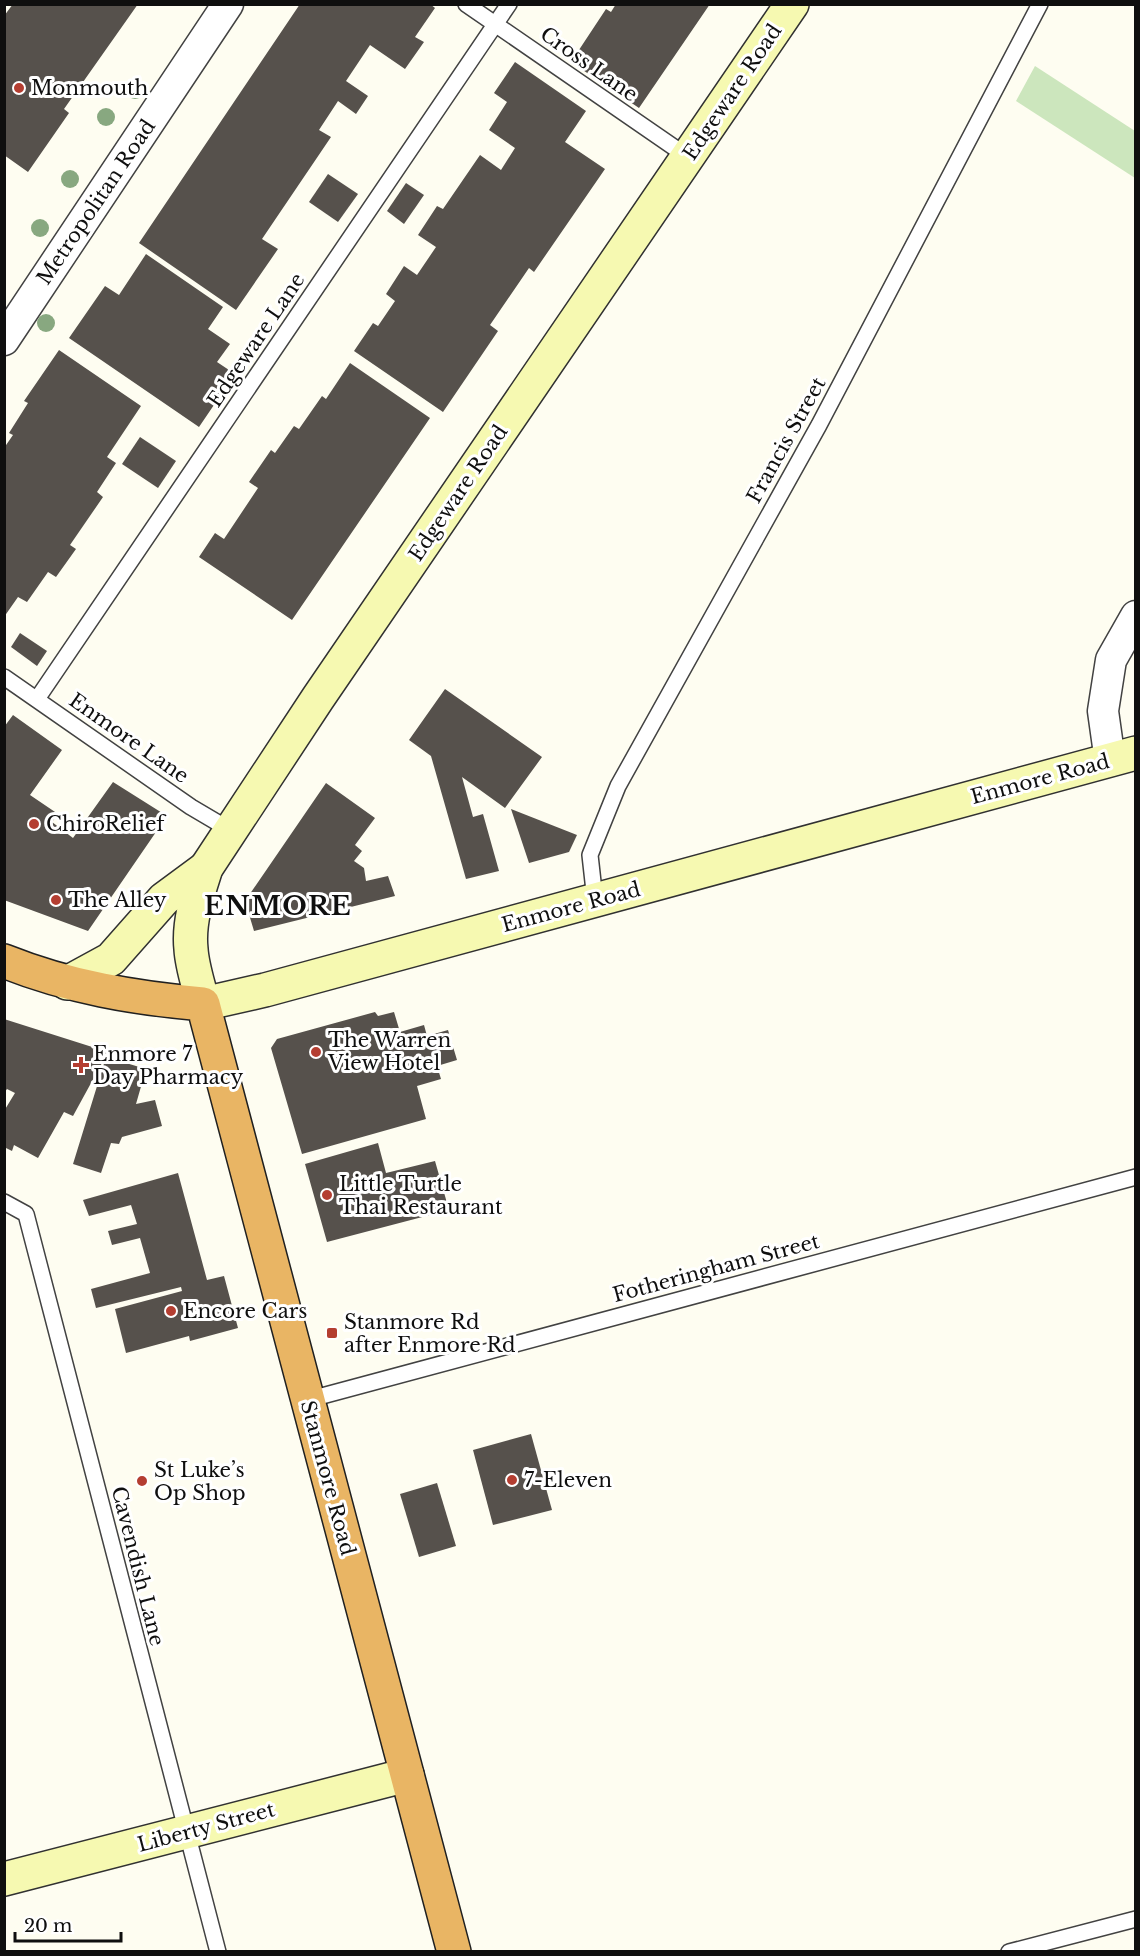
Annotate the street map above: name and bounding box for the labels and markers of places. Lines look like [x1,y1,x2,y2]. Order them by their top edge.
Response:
place label: Monmouth [31,76,149,100]
marker: Monmouth [12,81,26,95]
place label: ChiroRelief [46,812,167,836]
marker: ChiroRelief [27,817,41,831]
place label: The Alley [68,888,167,912]
marker: The Alley [49,893,63,907]
place label: The Warren View Hotel [327,1028,451,1075]
place label: Enmore 7 Day Pharmacy [93,1042,243,1089]
marker: The Warren View Hotel [309,1045,323,1059]
marker: Enmore 7 Day Pharmacy [74,1058,88,1072]
place label: Little Turtle Thai Restaurant [339,1172,503,1219]
marker: Little Turtle Thai Restaurant [320,1188,334,1202]
place label: Encore Cars [183,1299,307,1323]
marker: Encore Cars [164,1304,178,1318]
place label: Stanmore Rd after Enmore Rd [344,1310,516,1357]
marker: Stanmore Rd after Enmore Rd [325,1326,339,1340]
place label: St Luke’s Op Shop [154,1458,246,1505]
place label: 7-Eleven [524,1468,612,1492]
marker: 7-Eleven [505,1473,519,1487]
marker: St Luke’s Op Shop [135,1474,149,1488]

